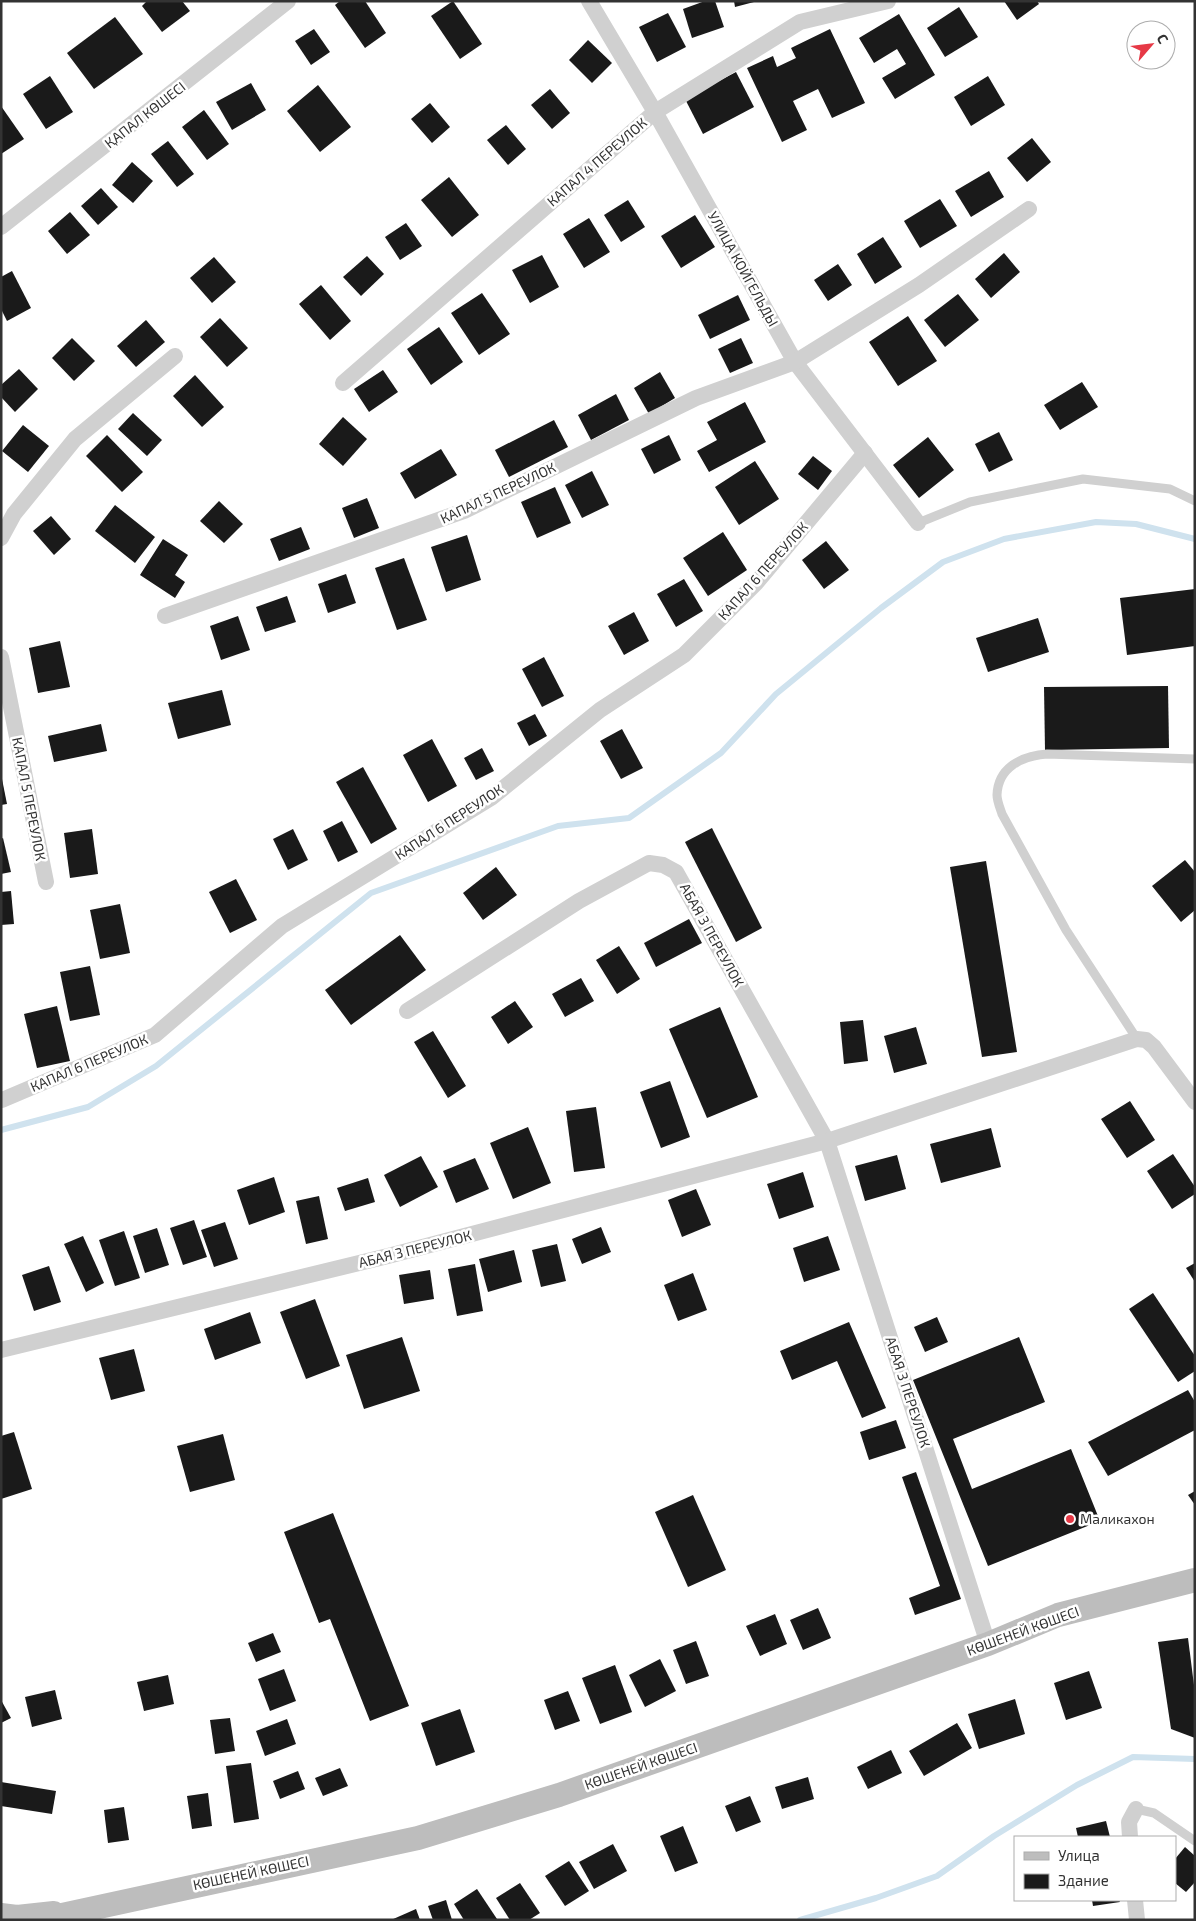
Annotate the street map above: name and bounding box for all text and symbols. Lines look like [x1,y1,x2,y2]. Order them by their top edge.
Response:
north arrow [1126,20,1176,70]
text: С [1153,31,1172,46]
street label: ҚАПАЛ КӨШЕСІ [101,78,188,151]
street label: КАПАЛ 4 ПЕРЕУЛОК [543,114,650,210]
street label: УЛИЦА КОЙГЕЛЬДЫ [705,208,782,329]
street label: КАПАЛ 5 ПЕРЕУЛОК [437,458,558,527]
street label: КАПАЛ 6 ПЕРЕУЛОК [714,518,811,623]
street label: КАПАЛ 5 ПЕРЕУЛОК [9,736,50,862]
street label: КАПАЛ 6 ПЕРЕУЛОК [391,780,506,863]
street label: АБАЯ 3 ПЕРЕУЛОК [677,880,748,990]
street label: КАПАЛ 6 ПЕРЕУЛОК [27,1030,150,1095]
street label: АБАЯ 3 ПЕРЕУЛОК [357,1226,473,1271]
street label: АБАЯ 3 ПЕРЕУЛОК [882,1334,934,1450]
place label: Маликахон [1080,1510,1155,1527]
marker: Маликахон [1064,1513,1076,1525]
street label: КӨШЕНЕЙ КӨШЕСІ [964,1602,1081,1659]
street label: КӨШЕНЕЙ КӨШЕСІ [582,1738,700,1793]
legend [1014,1836,1176,1901]
text: Улица [1058,1846,1100,1864]
street label: КӨШЕНЕЙ КӨШЕСІ [191,1852,311,1893]
text: Здание [1058,1871,1109,1889]

